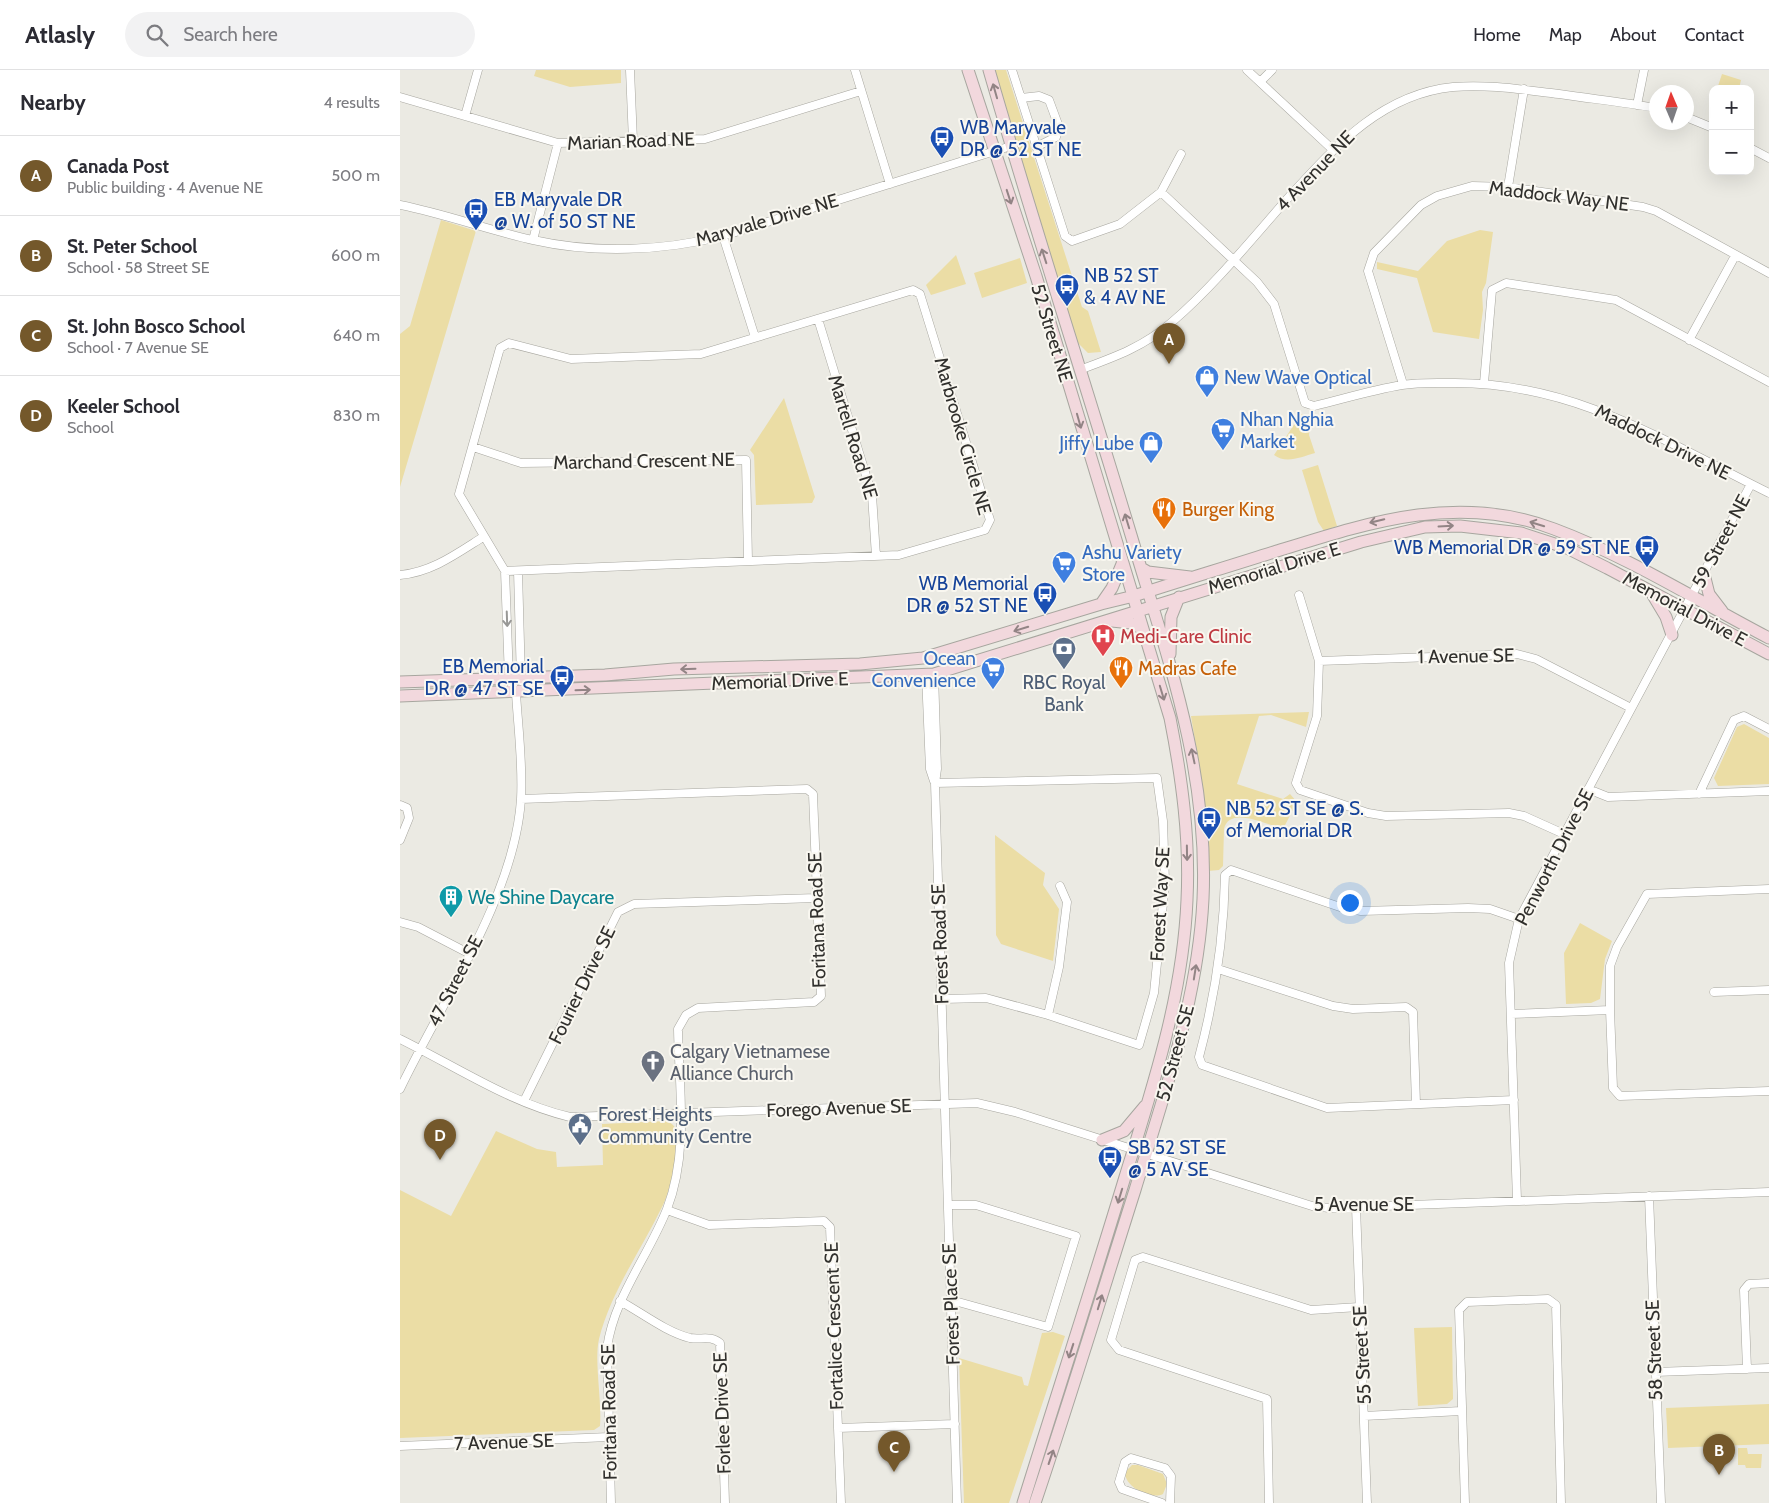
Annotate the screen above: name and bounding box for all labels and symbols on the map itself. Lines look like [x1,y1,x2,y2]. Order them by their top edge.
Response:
one-way arrow [989,84,999,100]
north arrow [1649,85,1694,130]
place label: WB Maryvale DR @ 52 ST NE [960,116,1082,161]
bus stop icon: WB Maryvale DR @ 52 ST NE [929,125,955,159]
street label: 4 Avenue NE [1271,126,1359,216]
street label: Marian Road NE [567,127,695,155]
street label: Maddock Way NE [1488,176,1630,216]
place label: EB Maryvale DR @ W. of 50 ST NE [494,188,636,233]
street label: Maryvale Drive NE [693,189,841,251]
one-way arrow [1005,189,1015,205]
bus stop icon: EB Maryvale DR @ W. of 50 ST NE [463,197,489,231]
one-way arrow [1039,249,1048,265]
place label: NB 52 ST & 4 AV NE [1084,264,1166,309]
bus stop icon: NB 52 ST & 4 AV NE [1054,273,1080,307]
street label: 52 Street NE [1026,281,1078,385]
pin: A [1153,323,1185,364]
street label: Marbrooke Circle NE [930,355,996,517]
shop icon: New Wave Optical [1194,364,1220,398]
place label: New Wave Optical [1224,366,1372,389]
street label: Martell Road NE [823,372,883,502]
street label: Maddock Drive NE [1591,399,1735,485]
place label: Nhan Nghia Market [1240,408,1334,453]
one-way arrow [1074,413,1084,429]
supermarket icon: Nhan Nghia Market [1210,417,1236,451]
shop icon: Jiffy Lube [1138,430,1164,464]
place label: Jiffy Lube [1058,432,1134,455]
street label: Marchand Crescent NE [553,448,735,474]
street label: 59 Street NE [1687,490,1755,592]
restaurant icon: Burger King [1151,496,1177,530]
place label: Burger King [1182,498,1274,521]
one-way arrow [1121,514,1131,530]
one-way arrow [1369,517,1385,526]
one-way arrow [1530,518,1546,528]
one-way arrow [1437,522,1453,531]
bus stop icon: WB Memorial DR @ 59 ST NE [1634,534,1660,568]
place label: WB Memorial DR @ 59 ST NE [1394,536,1630,559]
street label: Memorial Drive E [1205,537,1343,599]
place label: Ashu Variety Store [1082,541,1182,586]
supermarket icon: Ashu Variety Store [1051,550,1077,584]
street label: Memorial Drive E [1619,567,1751,651]
place label: WB Memorial DR @ 52 ST NE [906,572,1029,617]
bus stop icon: WB Memorial DR @ 52 ST NE [1032,581,1058,615]
one-way arrow [502,611,512,627]
hospital icon: Medi-Care Clinic [1090,623,1116,657]
one-way arrow [1014,624,1030,634]
place label: Medi-Care Clinic [1120,625,1252,648]
bank icon: RBC Royal Bank [1051,636,1077,670]
street label: 1 Avenue SE [1417,644,1515,668]
place label: Ocean Convenience [872,647,976,692]
place label: EB Memorial DR @ 47 ST SE [424,655,545,700]
restaurant icon: Madras Cafe [1108,655,1134,689]
supermarket icon: Ocean Convenience [980,656,1006,690]
place label: Madras Cafe [1138,657,1237,680]
bus stop icon: EB Memorial DR @ 47 ST SE [549,664,575,698]
one-way arrow [681,664,697,674]
street label: Memorial Drive E [711,667,849,695]
place label: RBC Royal Bank [1022,671,1106,716]
one-way arrow [1158,684,1168,700]
one-way arrow [574,685,590,694]
one-way arrow [1188,748,1197,764]
street label: Penworth Drive SE [1510,785,1598,929]
place label: NB 52 ST SE @ S. of Memorial DR [1226,797,1364,842]
bus stop icon: NB 52 ST SE @ S. of Memorial DR [1196,806,1222,840]
one-way arrow [1182,844,1192,860]
street label: Forest Way SE [1146,846,1174,962]
street label: Foritana Road SE [803,852,831,988]
street label: Forest Road SE [926,883,954,1005]
building icon: We Shine Daycare [438,884,464,918]
place label: We Shine Daycare [468,886,614,909]
your location [1337,890,1363,916]
street label: Fourier Drive SE [544,922,620,1048]
street label: 47 Street SE [422,931,488,1031]
one-way arrow [1191,964,1201,980]
street label: 52 Street SE [1151,1002,1199,1104]
place label: Calgary Vietnamese Alliance Church [670,1040,830,1085]
church icon: Calgary Vietnamese Alliance Church [640,1049,666,1083]
street label: Forego Avenue SE [766,1094,912,1122]
place label: Forest Heights Community Centre [598,1103,752,1148]
public building icon: Forest Heights Community Centre [567,1112,593,1146]
pin: D [424,1119,456,1160]
place label: SB 52 ST SE @ 5 AV SE [1128,1136,1226,1181]
bus stop icon: SB 52 ST SE @ 5 AV SE [1097,1145,1123,1179]
one-way arrow [1114,1188,1124,1204]
street label: 5 Avenue SE [1314,1193,1414,1216]
street label: Fortalice Crescent SE [820,1242,848,1410]
street label: Forest Place SE [937,1243,965,1365]
one-way arrow [1095,1294,1105,1310]
street label: 58 Street SE [1641,1299,1667,1401]
street label: 55 Street SE [1348,1305,1376,1405]
one-way arrow [1065,1343,1075,1359]
street label: Foritana Road SE [596,1344,622,1480]
street label: Forlee Drive SE [708,1352,736,1474]
street label: 7 Avenue SE [454,1429,554,1455]
pin: C [878,1431,910,1472]
pin: B [1703,1434,1735,1475]
one-way arrow [1046,1449,1056,1465]

